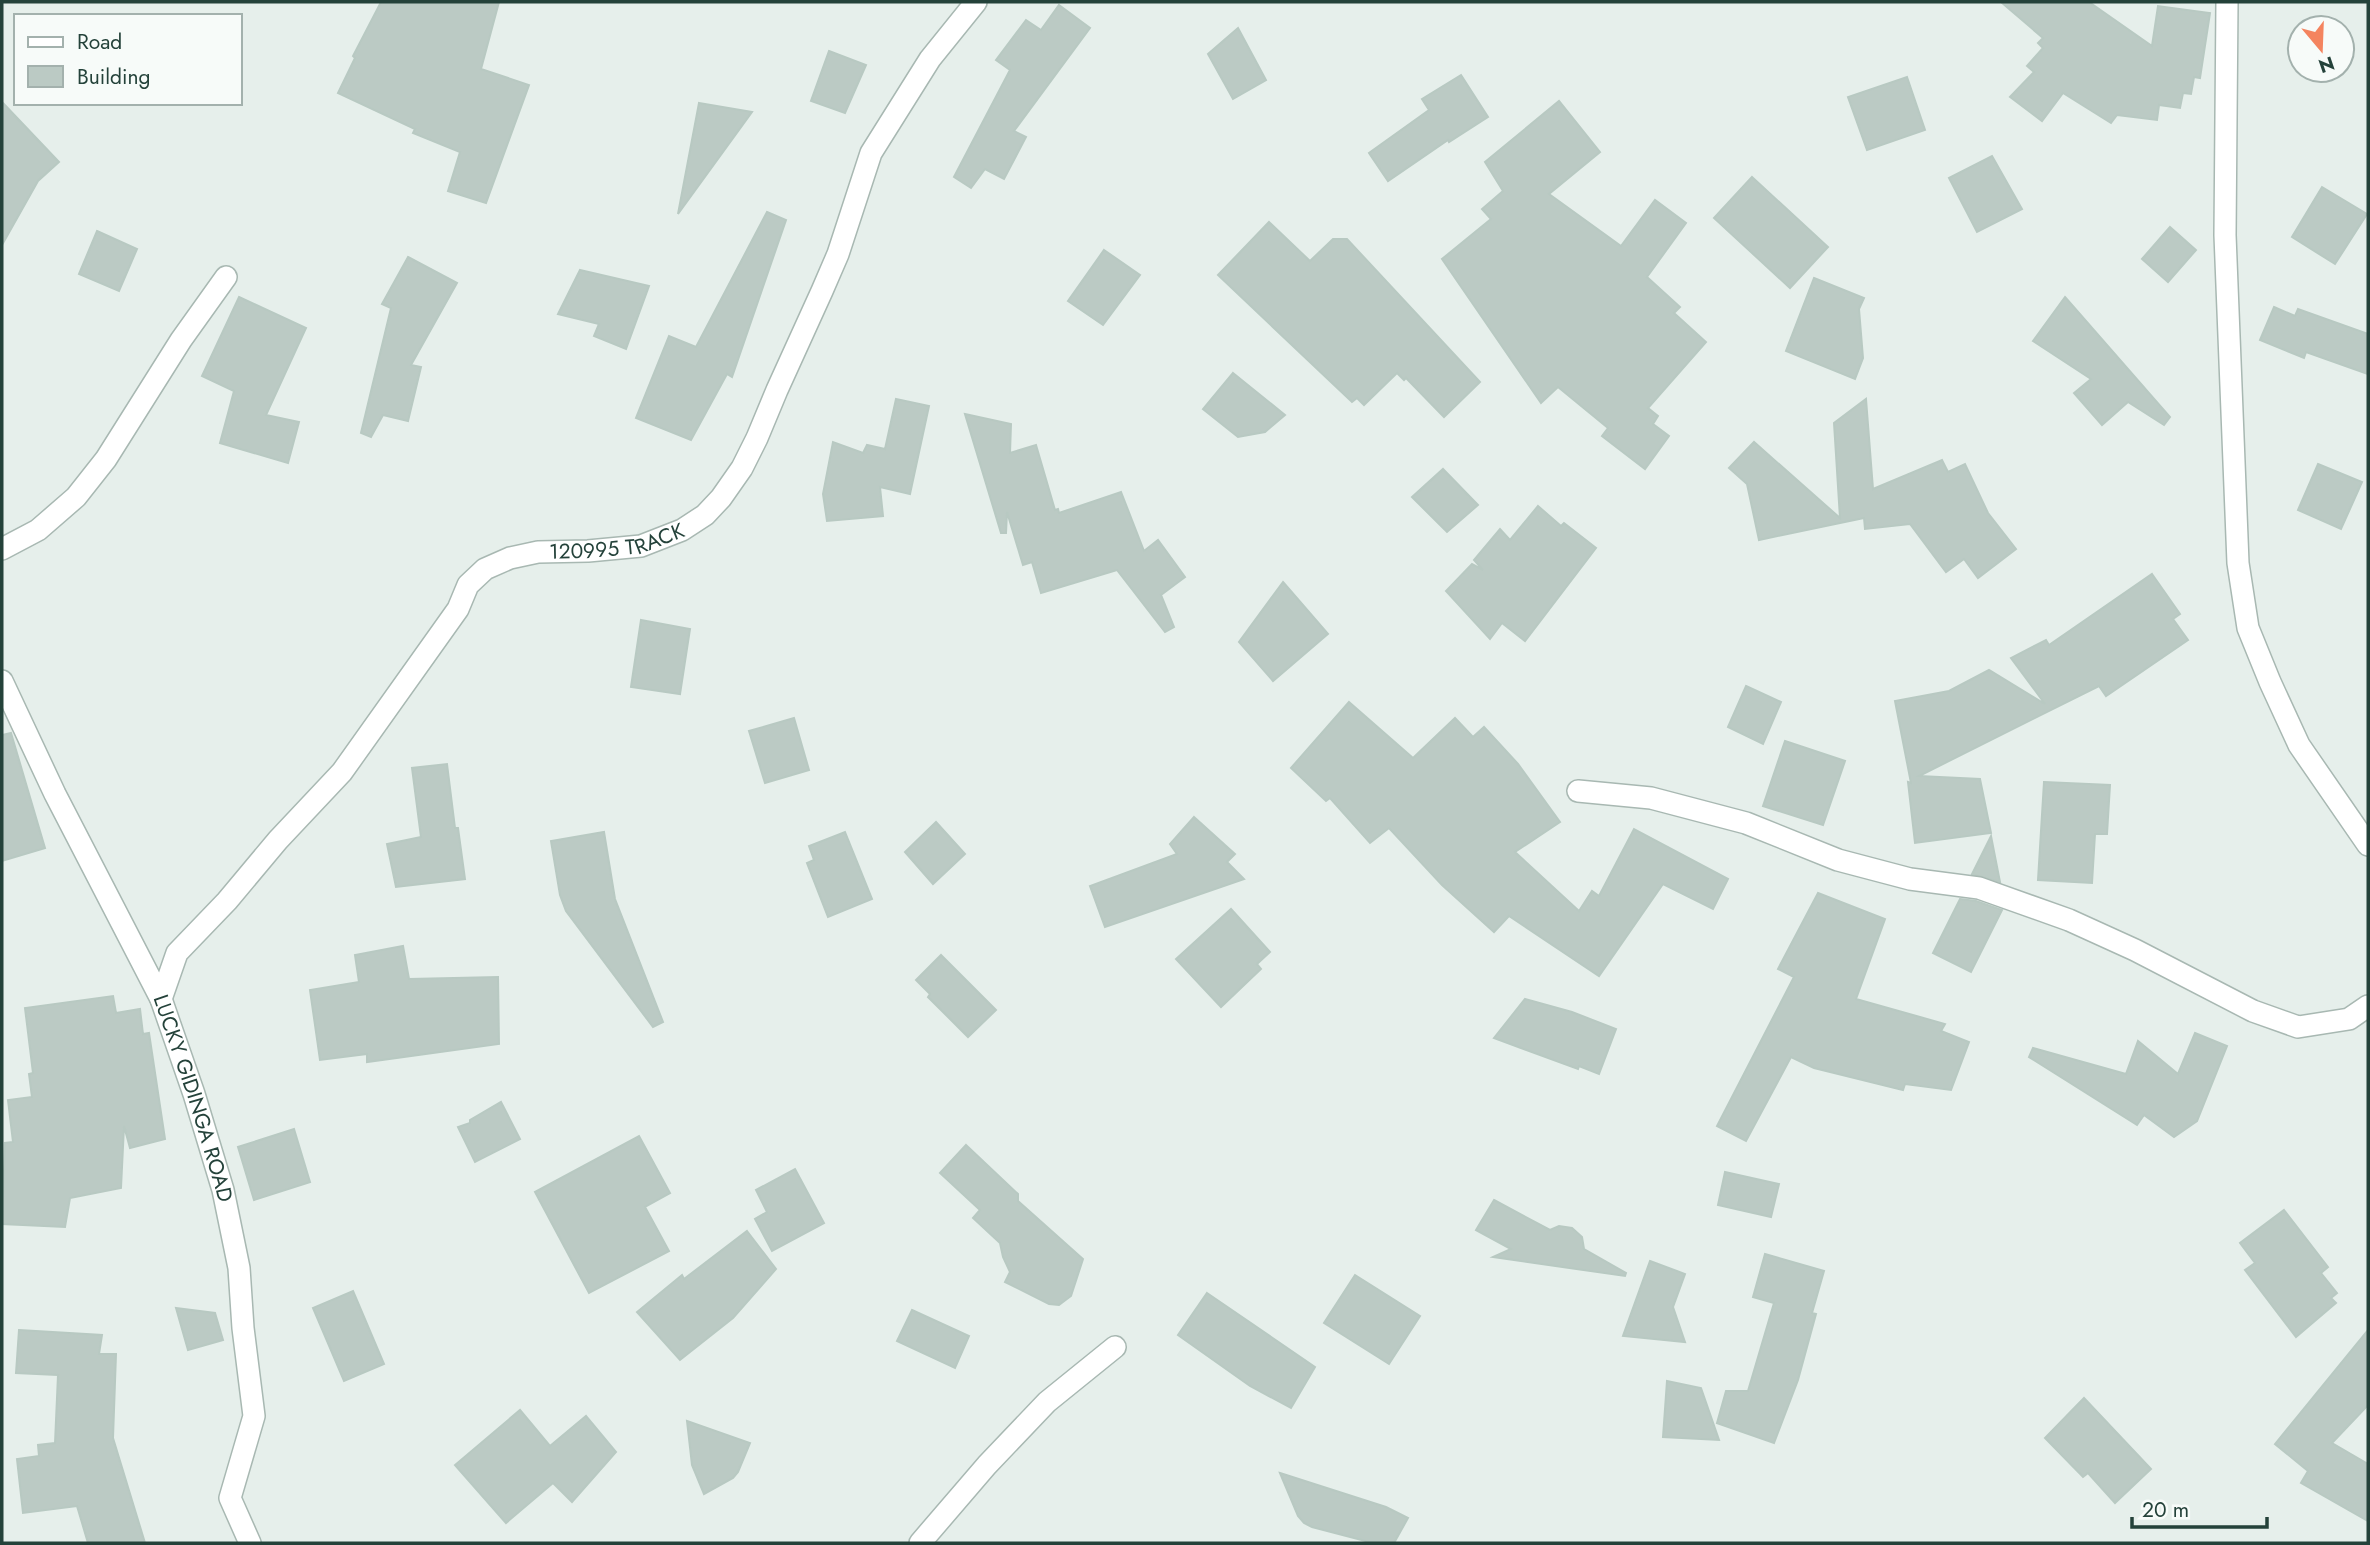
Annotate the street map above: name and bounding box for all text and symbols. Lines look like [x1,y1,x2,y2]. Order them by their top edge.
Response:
legend [14,14,242,105]
north arrow [2286,14,2356,84]
text: Road [77,27,122,57]
text: N [2315,49,2338,80]
text: Building [77,62,150,92]
street label: 120995 TRACK [549,515,689,567]
street label: LUCKY GIDINGA ROAD [146,990,240,1205]
scale bar [2132,1486,2267,1530]
text: 20 m [2142,1495,2189,1525]

